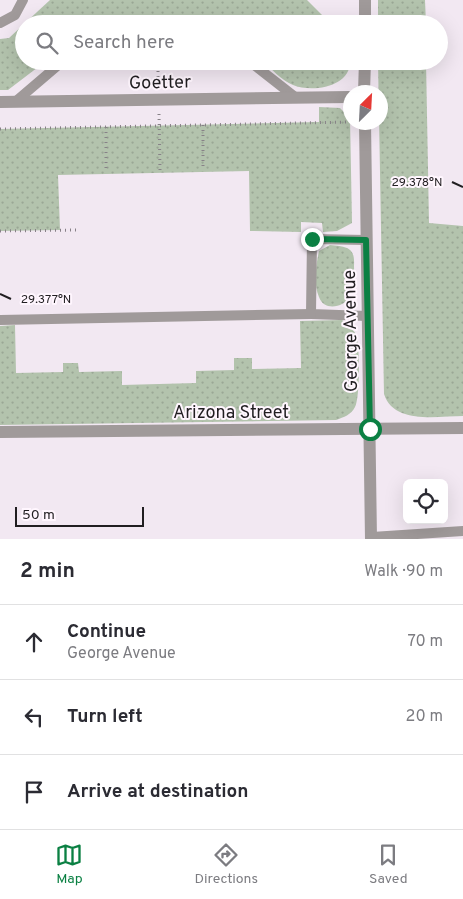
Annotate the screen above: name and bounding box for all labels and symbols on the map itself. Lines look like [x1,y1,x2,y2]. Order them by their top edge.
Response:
street label: Goetter [129,71,191,96]
north arrow [343,85,388,130]
text: 29.378°N [392,175,442,191]
route end [301,228,324,251]
street label: George Avenue [339,270,364,392]
text: 29.377°N [21,292,71,308]
street label: Arizona Street [173,402,289,425]
route start [359,418,382,441]
scale bar [15,504,144,527]

